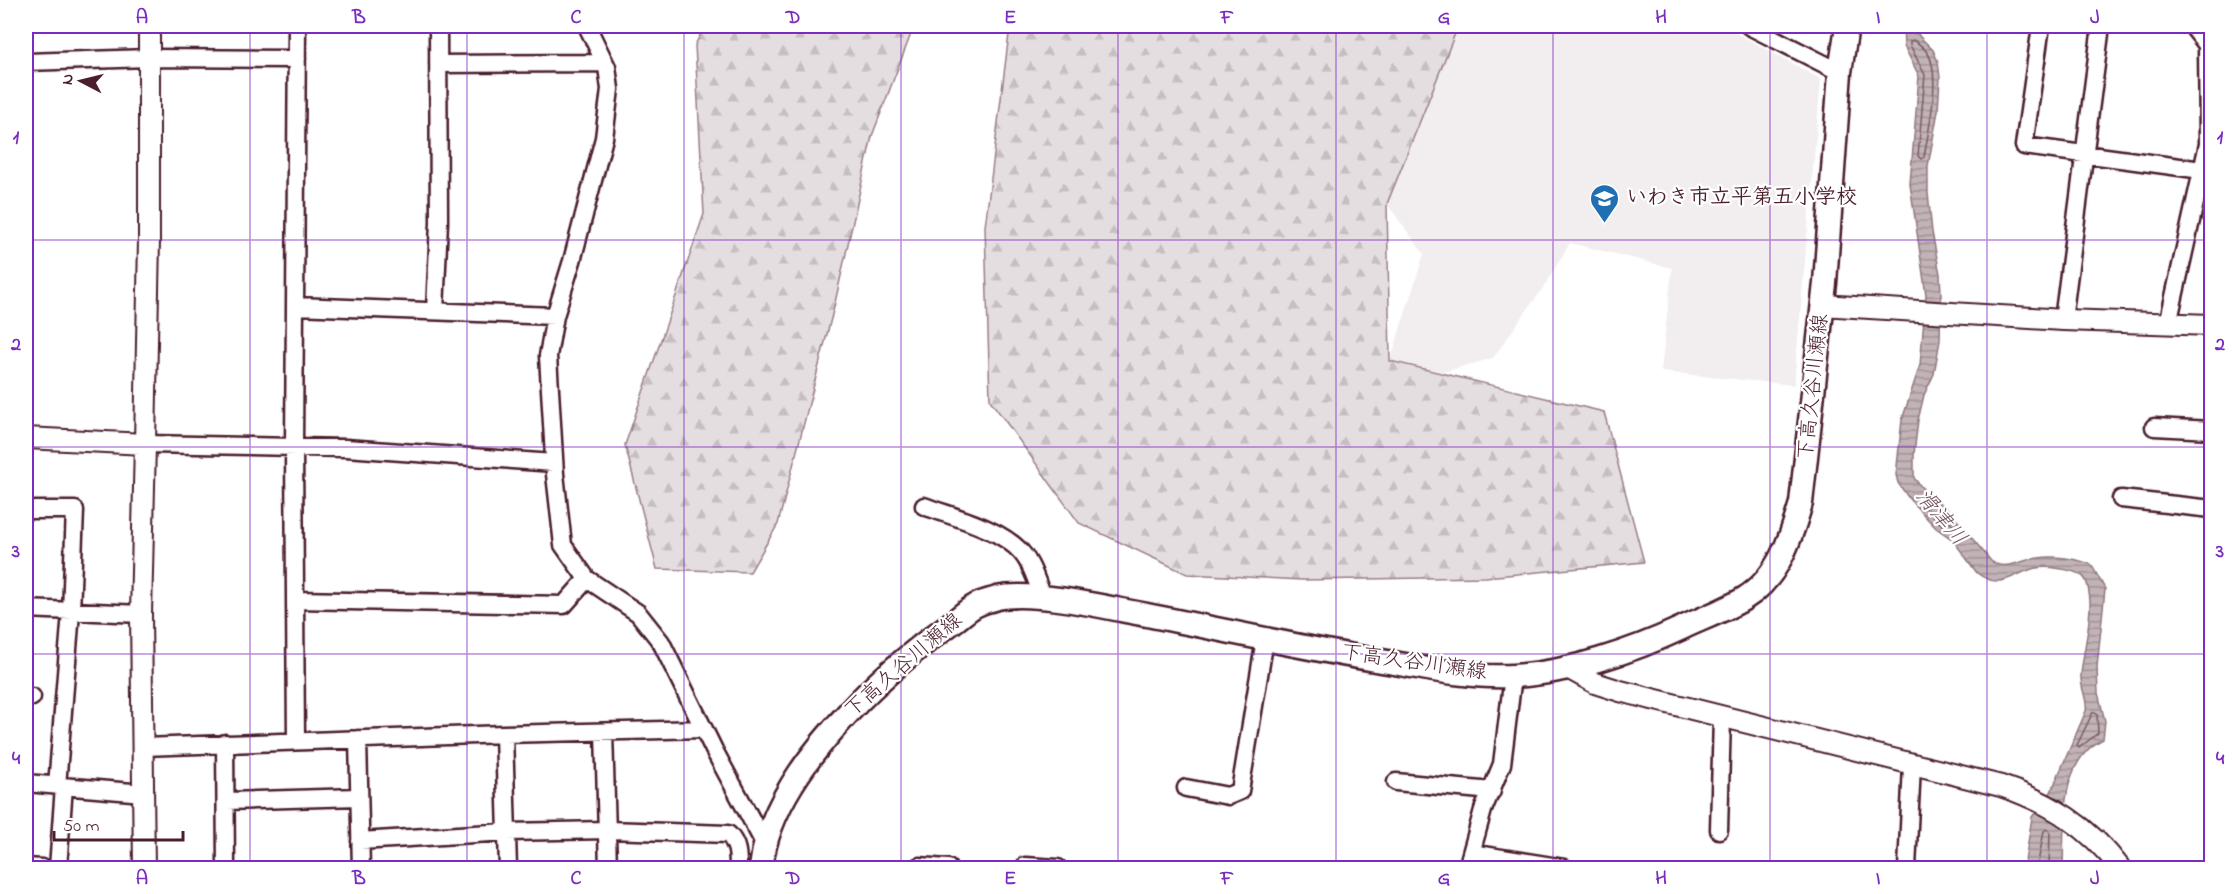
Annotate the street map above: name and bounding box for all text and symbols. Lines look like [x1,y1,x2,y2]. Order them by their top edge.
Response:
text: A [136,4,148,33]
text: B [351,4,366,33]
text: C [571,4,582,33]
text: D [785,4,800,33]
text: E [1004,4,1016,33]
text: F [1220,4,1234,33]
text: G [1438,4,1451,33]
text: H [1655,4,1667,33]
text: I [1876,4,1881,33]
text: J [2090,4,2100,33]
north arrow [51,51,111,111]
text: N [56,72,81,86]
text: 1 [13,124,20,153]
text: 1 [2217,124,2224,153]
school or university icon: いわき市立平第五小学校 [1589,182,1621,224]
place label: いわき市立平第五小学校 [1626,183,1857,213]
street label: 下高久谷川瀬線 [1791,312,1837,462]
text: 2 [10,331,21,360]
text: 2 [2214,331,2225,360]
water label: 滑津川 [1907,482,1973,554]
text: 3 [11,538,20,567]
text: 3 [2215,538,2224,567]
street label: 下高久谷川瀬線 [839,606,969,726]
street label: 下高久谷川瀬線 [1339,638,1489,688]
text: 4 [12,745,21,774]
text: 4 [2216,745,2225,774]
scale bar [54,804,183,842]
text: 50 m [63,814,100,840]
text: A [136,865,148,894]
text: B [351,865,366,894]
text: C [571,865,582,894]
text: D [785,865,800,894]
text: E [1004,865,1016,894]
text: F [1220,865,1234,894]
text: G [1438,865,1451,894]
text: H [1655,865,1667,894]
text: I [1876,865,1881,894]
text: J [2090,865,2100,894]

